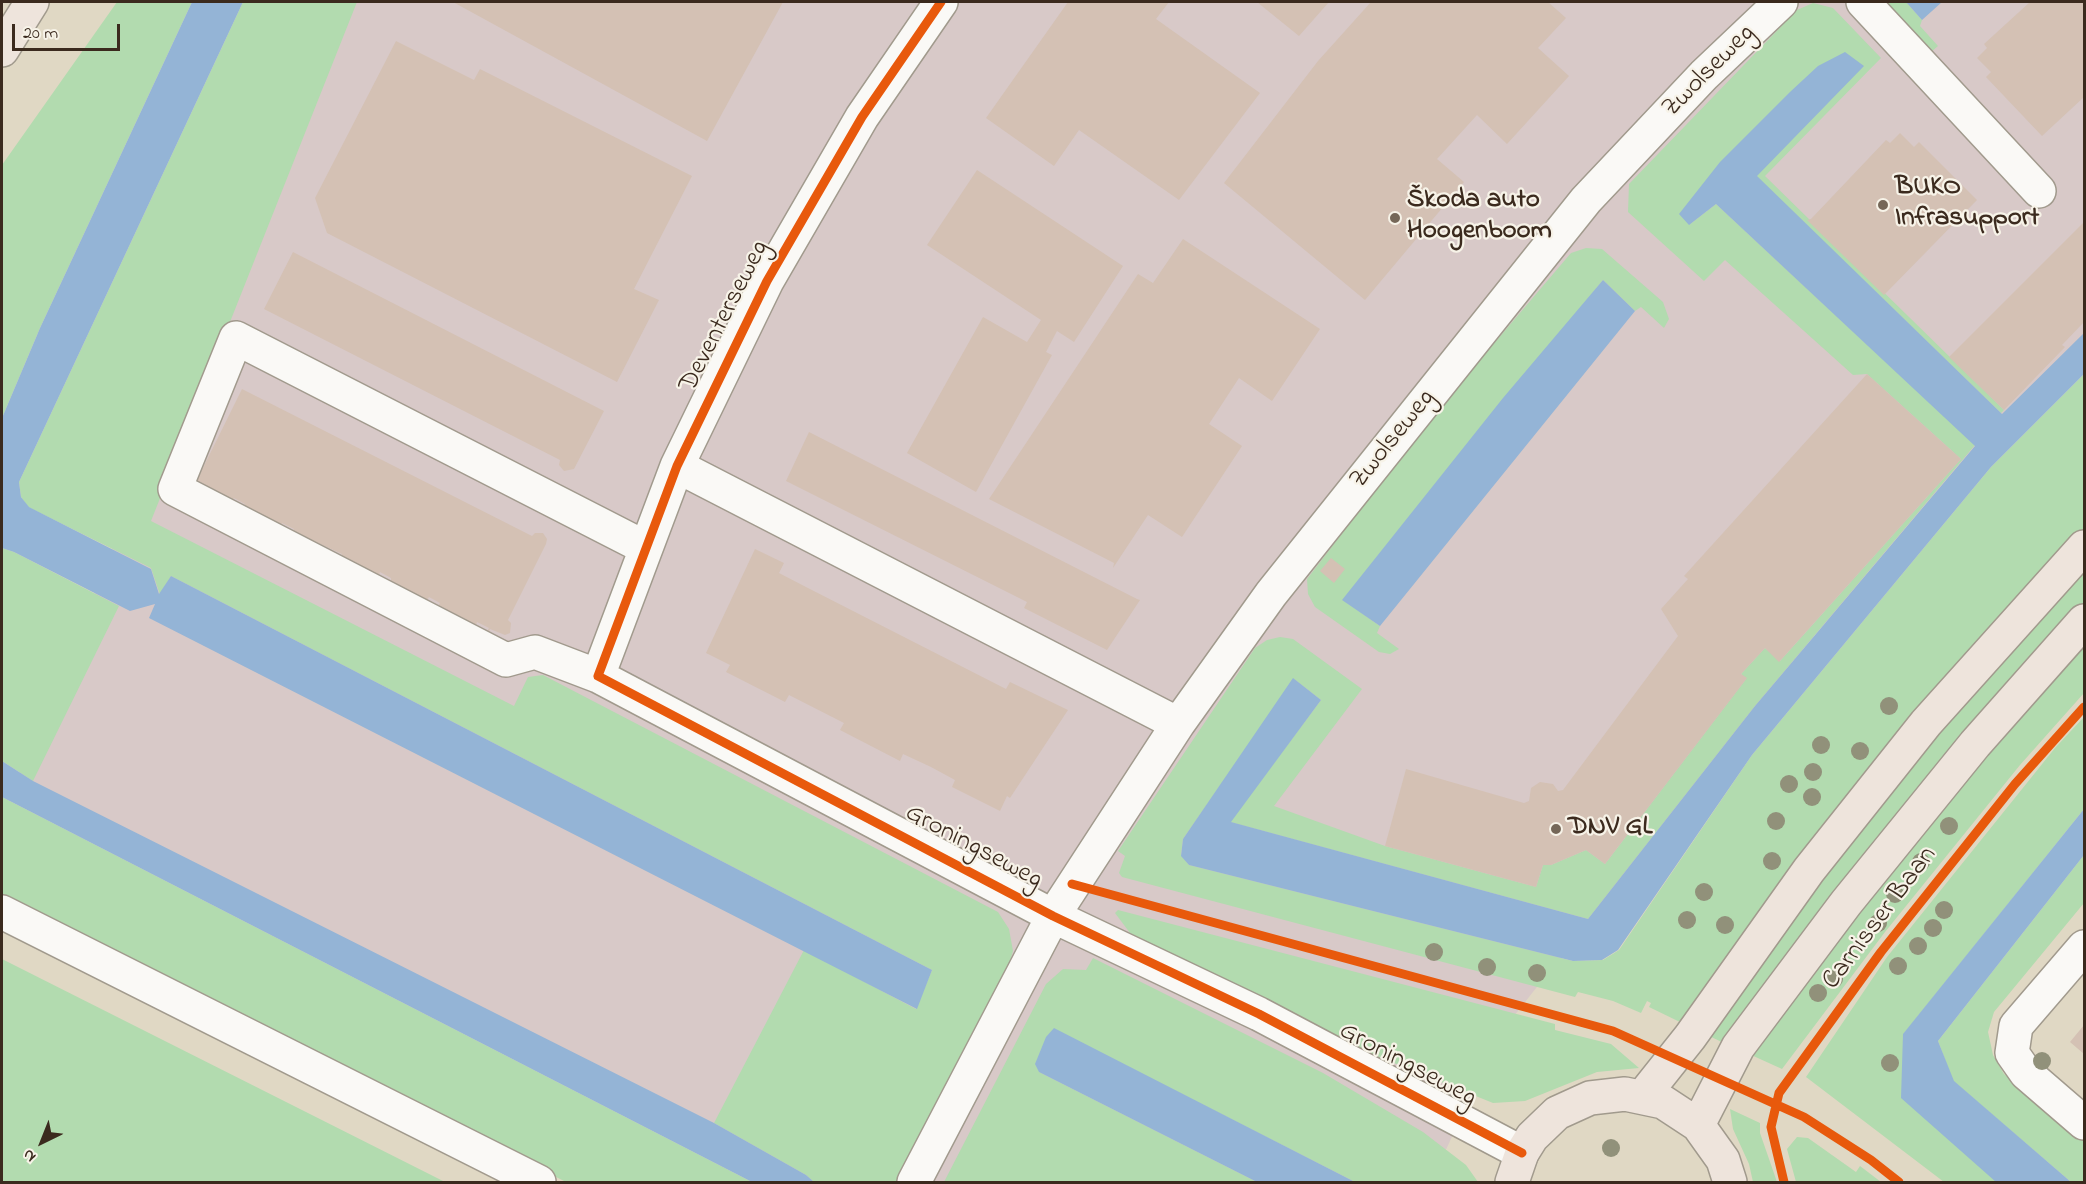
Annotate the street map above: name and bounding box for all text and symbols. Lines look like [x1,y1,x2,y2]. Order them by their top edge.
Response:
scale bar [15,12,123,50]
street label: Zwolseweg [1657,19,1763,125]
text: 20 m [23,21,58,47]
place label: BUKO Infrasupport [1895,173,2039,236]
place label: Škoda auto Hoogenboom [1407,186,1552,249]
marker: BUKO Infrasupport [1876,198,1890,212]
marker: Škoda auto Hoogenboom [1388,211,1402,225]
street label: Deventerseweg [674,236,778,398]
street label: Zwolseweg [1344,384,1444,496]
street label: Groningseweg [899,798,1047,898]
place label: DNV GL [1568,813,1652,845]
marker: DNV GL [1549,822,1563,836]
street label: Carnisser Baan [1817,841,1945,997]
street label: Groningseweg [1333,1016,1481,1116]
north arrow [12,1112,72,1172]
text: N [18,1143,42,1168]

